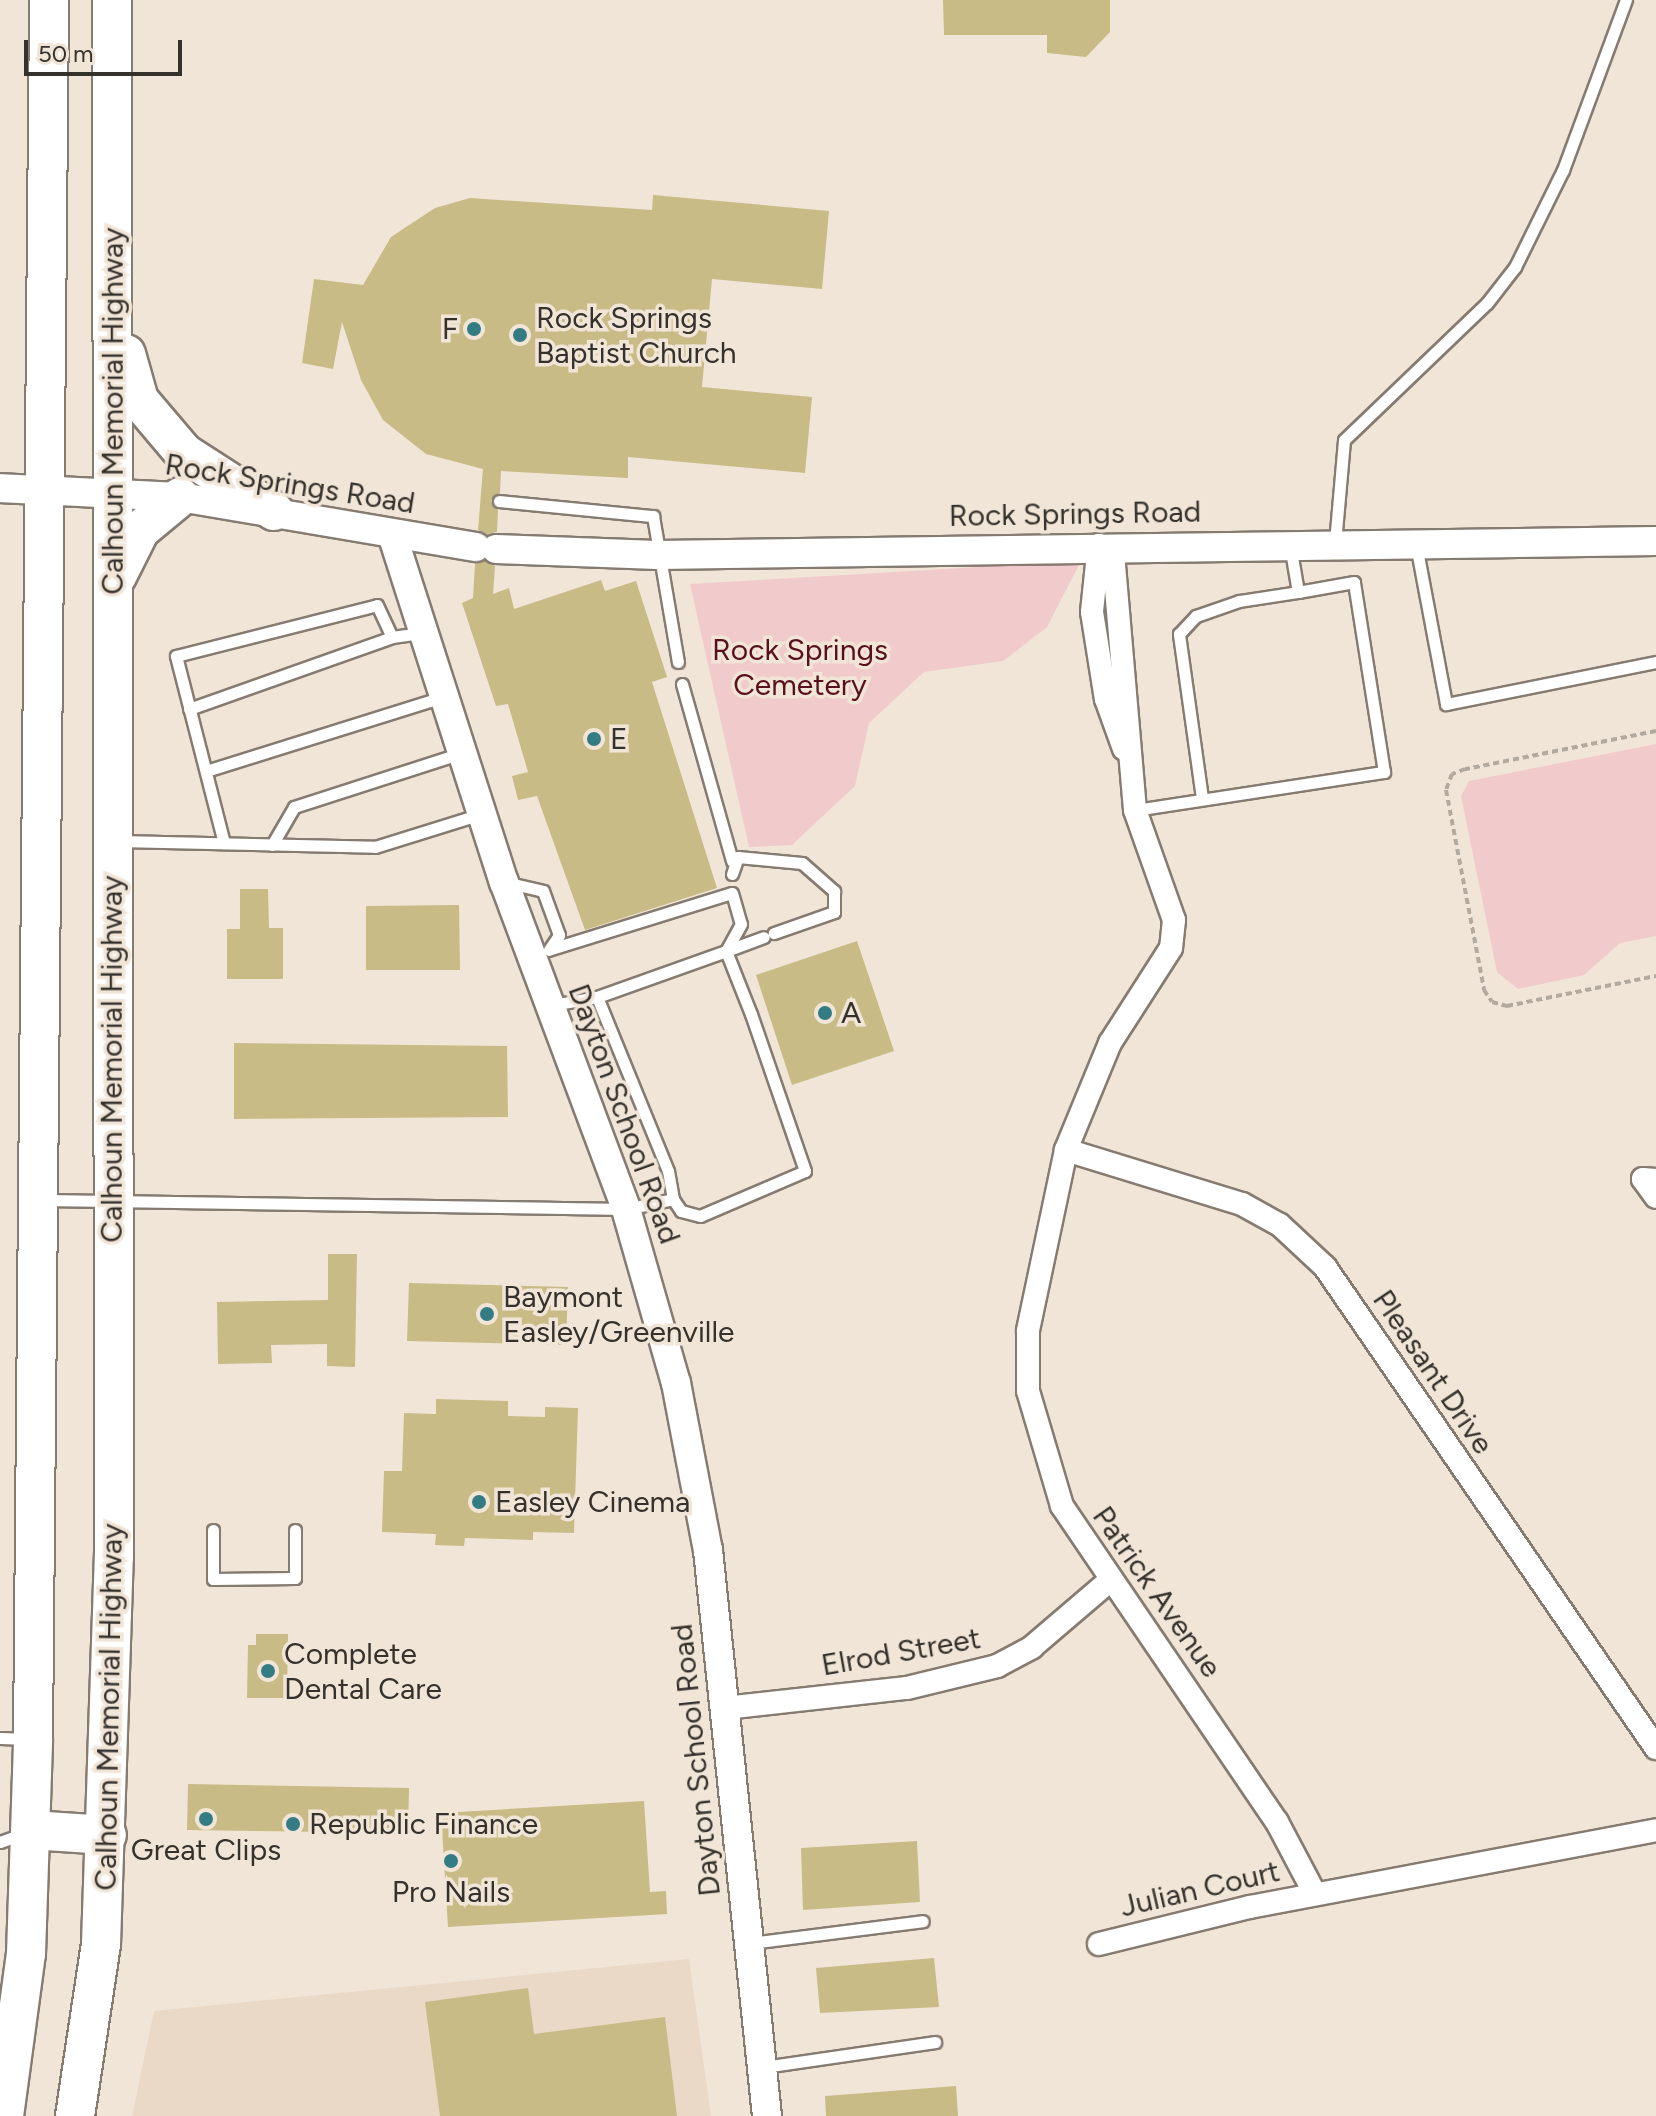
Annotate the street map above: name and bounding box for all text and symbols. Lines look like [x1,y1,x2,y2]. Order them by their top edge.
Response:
scale bar [28,24,186,74]
text: 50 m [38,39,94,68]
street label: Calhoun Memorial Highway [95,227,131,595]
place label: Rock Springs Baptist Church [536,300,737,370]
place label: F [442,311,458,347]
marker: F [465,320,483,338]
marker: Rock Springs Baptist Church [511,326,529,344]
street label: Rock Springs Road [163,446,417,522]
street label: Rock Springs Road [948,494,1202,534]
park label: Rock Springs Cemetery [712,632,888,702]
place label: E [610,721,628,757]
marker: E [585,730,603,748]
street label: Calhoun Memorial Highway [94,875,130,1243]
street label: Dayton School Road [560,979,688,1249]
place label: A [841,995,861,1031]
marker: A [816,1004,834,1022]
place label: Baymont Easley/Greenville [503,1279,734,1350]
street label: Pleasant Drive [1365,1283,1501,1461]
marker: Baymont Easley/Greenville [478,1305,496,1323]
place label: Easley Cinema [495,1484,690,1520]
marker: Easley Cinema [470,1493,488,1511]
street label: Patrick Avenue [1085,1500,1229,1684]
street label: Calhoun Memorial Highway [88,1523,130,1891]
street label: Elrod Street [819,1620,983,1684]
street label: Dayton School Road [664,1622,728,1898]
place label: Complete Dental Care [284,1636,442,1706]
marker: Complete Dental Care [259,1662,277,1680]
place label: Republic Finance [309,1806,538,1842]
marker: Great Clips [197,1810,215,1828]
marker: Republic Finance [284,1815,302,1833]
place label: Great Clips [131,1832,281,1868]
marker: Pro Nails [442,1852,460,1870]
street label: Julian Court [1117,1853,1283,1925]
place label: Pro Nails [392,1874,510,1910]

